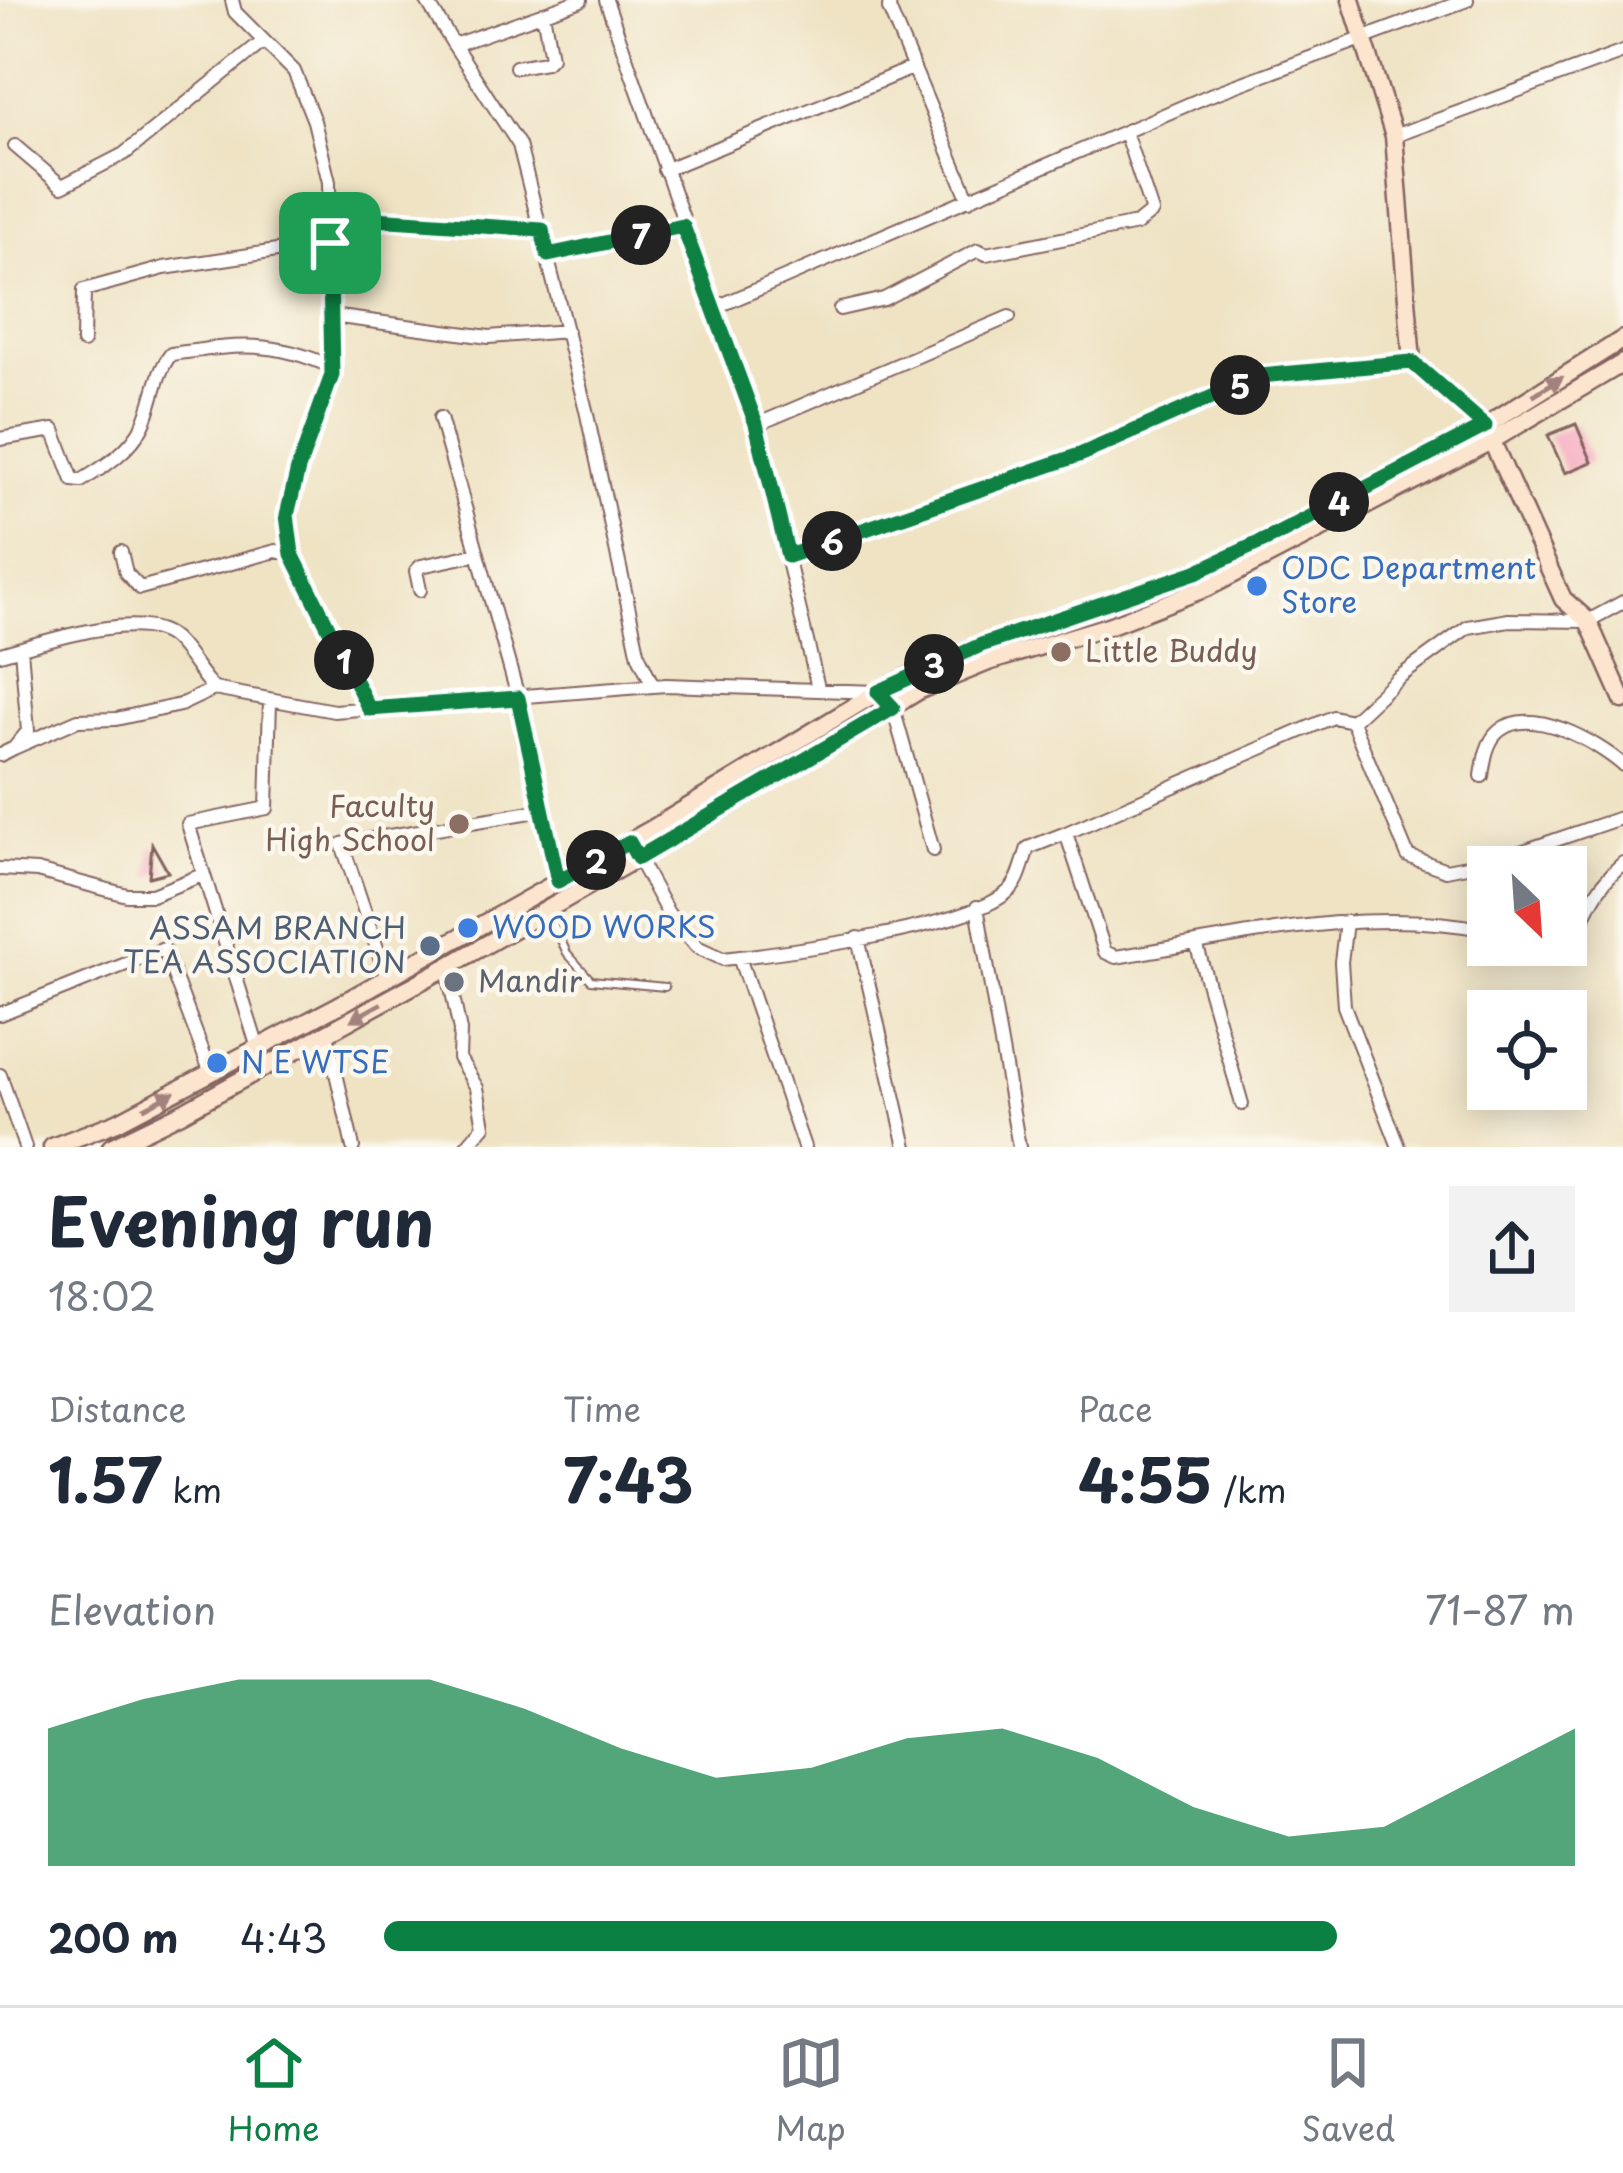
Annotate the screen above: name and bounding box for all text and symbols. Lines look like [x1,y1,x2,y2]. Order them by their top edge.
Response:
pin [279,192,381,294]
pin: 7 [611,205,671,265]
icon: arrive [297,210,363,276]
text: 7 [632,210,650,260]
pin: 5 [1210,355,1270,415]
text: 5 [1229,360,1251,410]
one-way arrow [1532,375,1565,397]
pin: 4 [1309,472,1369,532]
text: 4 [1328,477,1350,527]
pin: 6 [802,511,862,571]
text: 6 [820,516,844,566]
place label: ODC Department Store [1281,544,1536,623]
marker: ODC Department Store [1244,573,1270,599]
place label: Little Buddy [1085,627,1258,672]
pin: 1 [314,630,374,690]
pin: 3 [904,634,964,694]
text: 1 [336,635,352,685]
text: 3 [923,639,945,689]
marker: Little Buddy [1048,639,1074,665]
place label: Faculty High School [266,782,435,861]
marker: Faculty High School [446,811,472,837]
pin: 2 [566,830,626,890]
text: 2 [584,835,608,885]
north arrow [1467,846,1587,966]
map controls [1467,846,1587,1110]
place label: WOOD WORKS [492,903,716,948]
place label: ASSAM BRANCH TEA ASSOCIATION [123,904,406,983]
marker: WOOD WORKS [455,915,481,941]
marker: ASSAM BRANCH TEA ASSOCIATION [417,933,443,959]
place label: Mandir [478,957,583,1002]
marker: Mandir [441,969,467,995]
button: locate [1467,990,1587,1110]
one-way arrow [348,1001,383,1022]
place label: N E WTSE [241,1038,390,1083]
marker: N E WTSE [204,1050,230,1076]
one-way arrow [142,1090,177,1111]
text: Evening run [48,1170,434,1269]
button: share [1449,1186,1575,1312]
text: 18:02 [48,1265,156,1324]
text: Distance [48,1383,186,1433]
text: Time [563,1383,641,1433]
text: Pace [1078,1383,1152,1433]
text: 1.57 [48,1433,162,1523]
text: 7:43 [563,1433,693,1523]
text: 4:55 [1078,1433,1213,1523]
text: km [162,1464,222,1514]
text: /km [1213,1464,1287,1514]
text: Elevation [48,1579,216,1638]
text: 71–87 m [1425,1579,1575,1638]
text: 200 m [48,1907,178,1966]
text: 4:43 [240,1907,327,1966]
tab: Home [228,2030,320,2152]
tab: Map [775,2030,846,2152]
tab: Saved [1302,2030,1395,2152]

